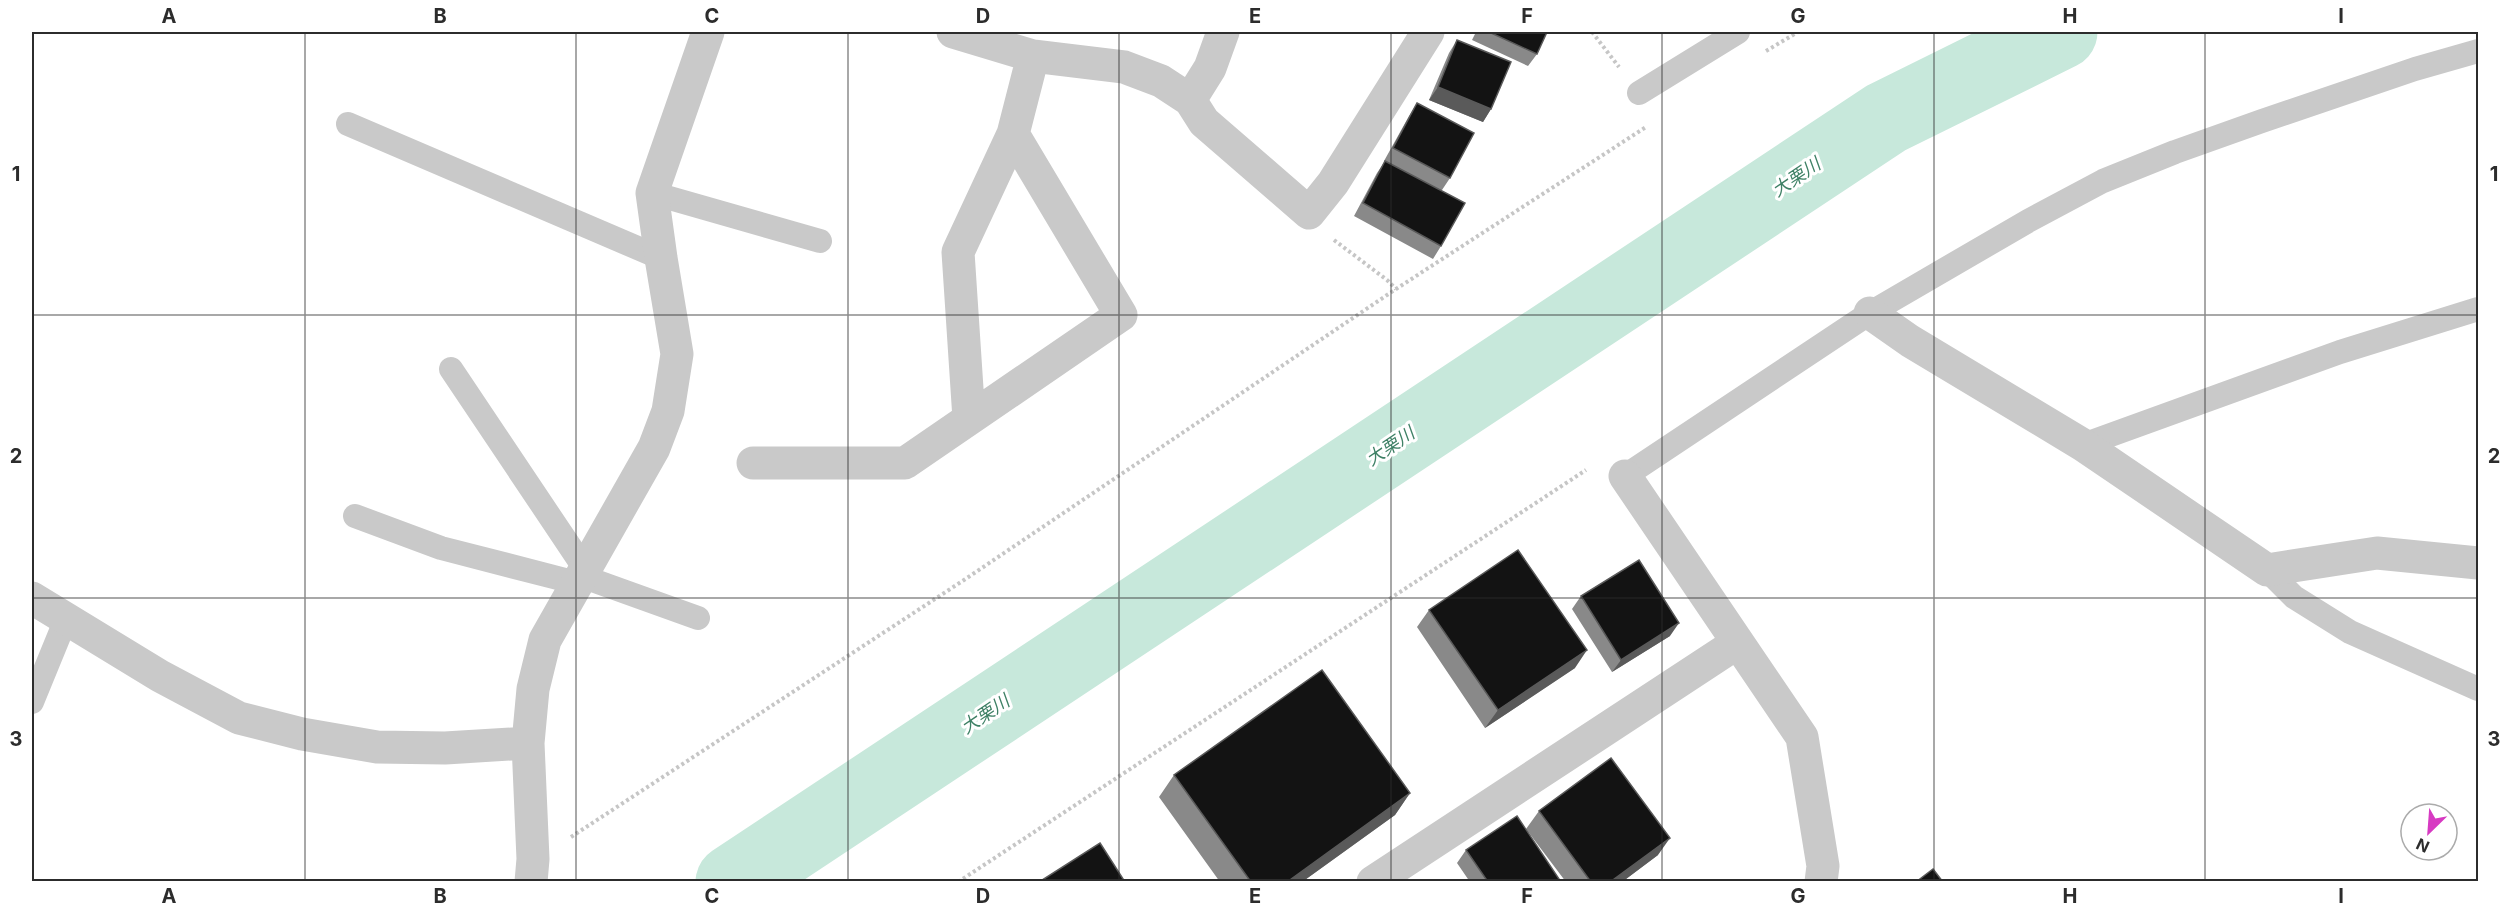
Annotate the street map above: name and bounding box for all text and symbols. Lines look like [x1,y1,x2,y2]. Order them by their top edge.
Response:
text: A [162,4,177,28]
text: B [433,4,447,28]
text: C [705,4,719,28]
text: D [976,4,990,28]
text: E [1249,4,1261,28]
text: F [1521,4,1533,28]
text: G [1790,4,1806,28]
text: H [2063,4,2077,28]
text: I [2338,4,2344,28]
water label: 大栗川 [1768,152,1826,201]
text: 1 [12,162,20,186]
text: 1 [2490,162,2498,186]
water label: 大栗川 [1362,421,1420,470]
text: 2 [10,444,22,468]
text: 2 [2488,444,2500,468]
water label: 大栗川 [957,689,1015,738]
text: 3 [10,727,22,751]
text: 3 [2488,727,2500,751]
north arrow [2399,802,2459,862]
text: N [2413,834,2432,857]
text: A [162,884,177,908]
text: B [433,884,447,908]
text: C [705,884,719,908]
text: D [976,884,990,908]
text: E [1249,884,1261,908]
text: F [1521,884,1533,908]
text: G [1790,884,1806,908]
text: H [2063,884,2077,908]
text: I [2338,884,2344,908]

